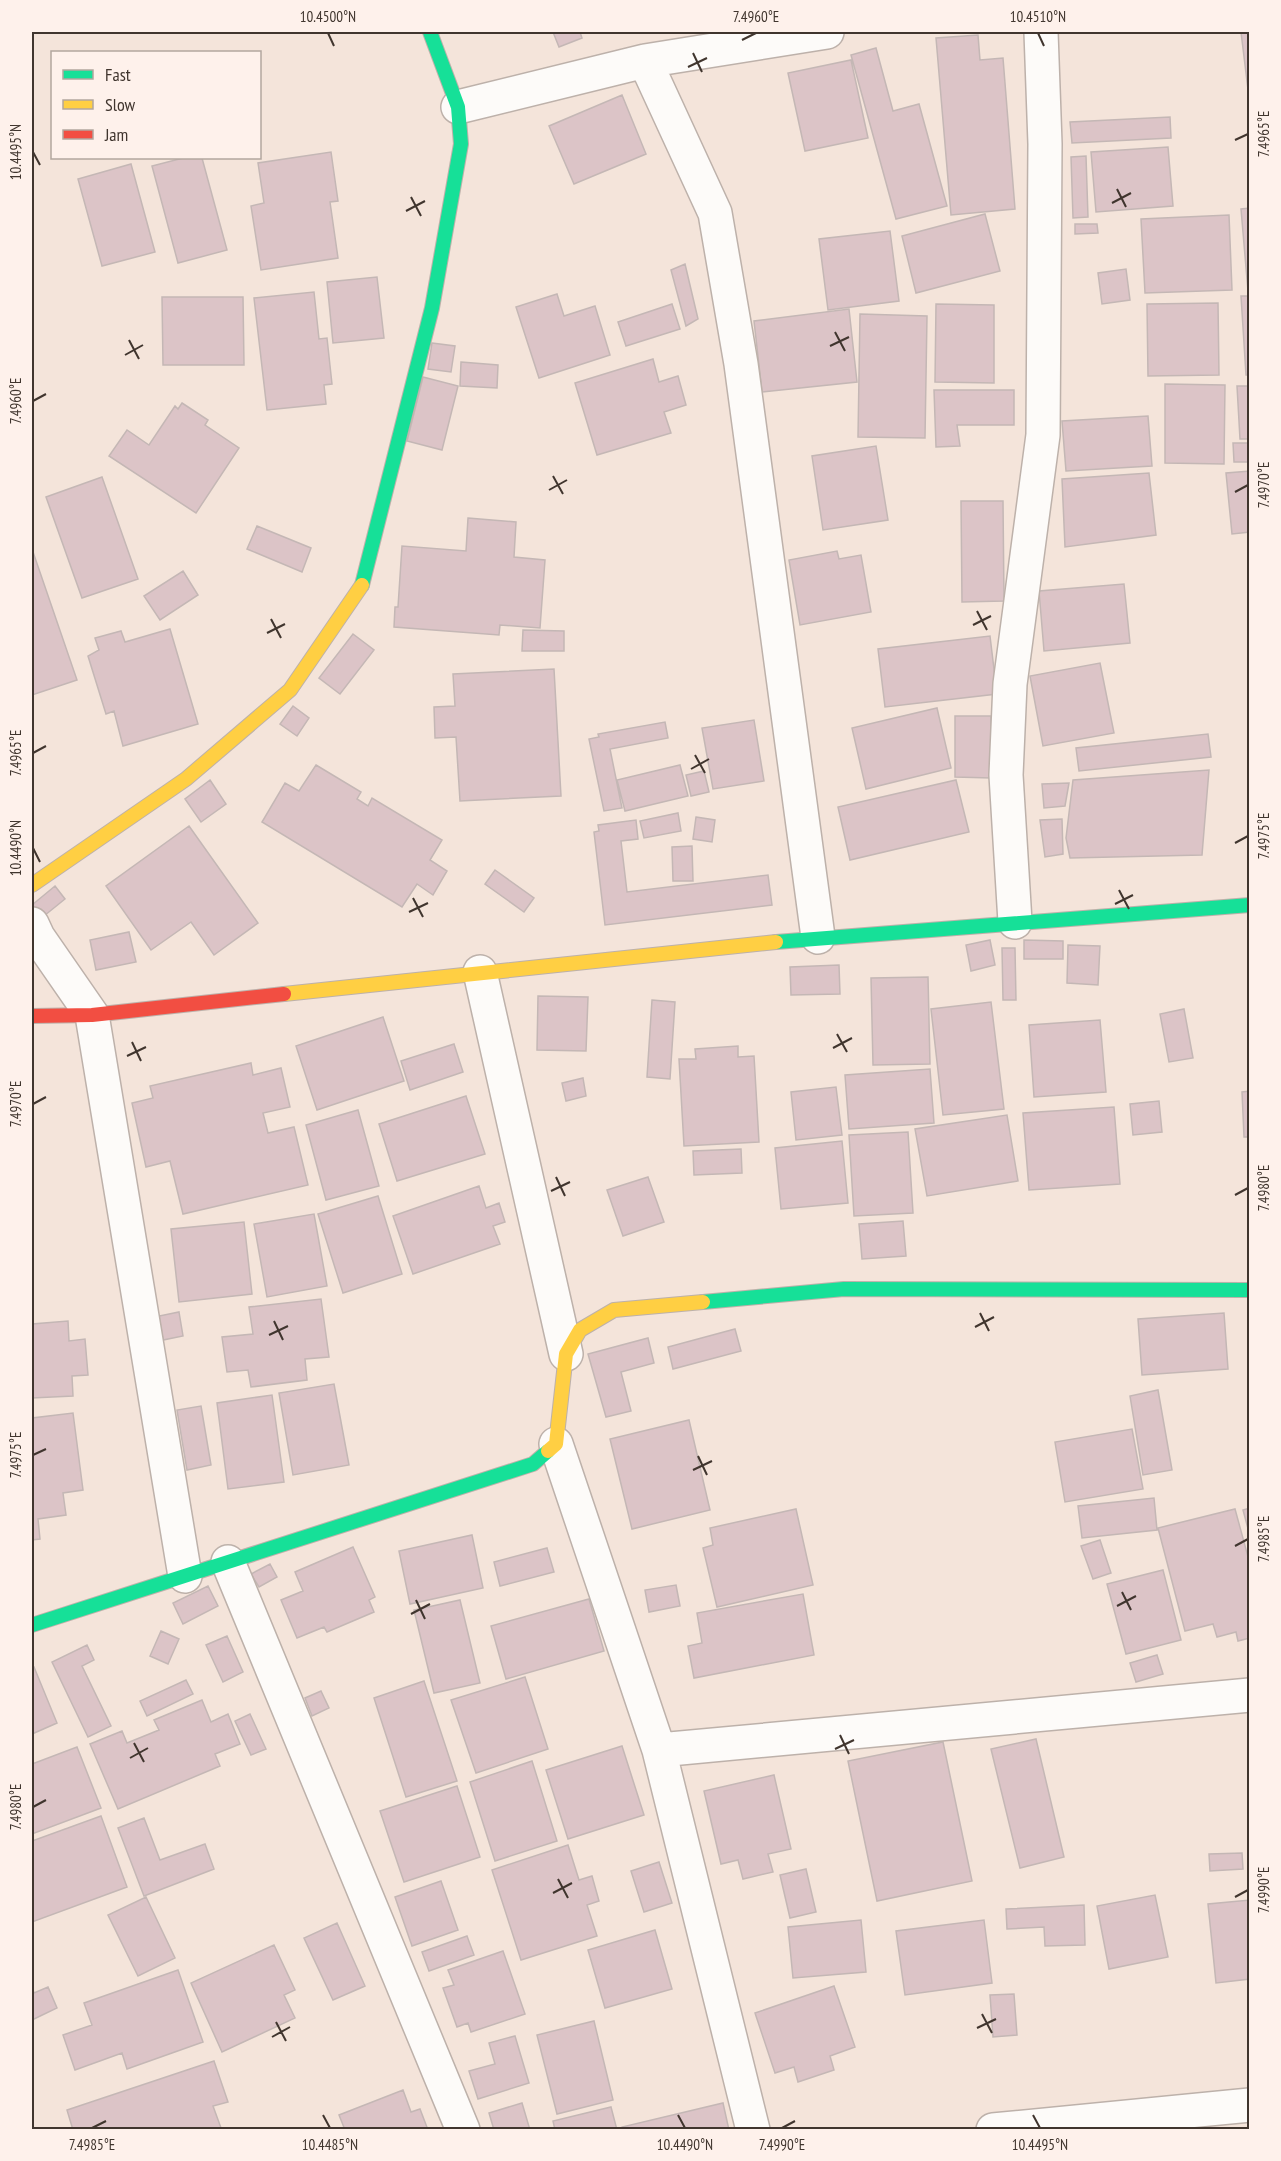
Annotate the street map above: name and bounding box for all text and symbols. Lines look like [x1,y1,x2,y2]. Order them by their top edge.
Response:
text: 10.4500°N [300,7,356,26]
text: 7.4960°E [733,7,779,26]
text: 10.4510°N [1010,7,1066,26]
legend [51,51,261,159]
text: Fast [105,63,131,86]
text: Slow [105,93,136,116]
text: 7.4965°E [1254,111,1273,157]
text: Jam [104,123,128,146]
text: 10.4495°N [6,124,25,180]
text: 7.4960°E [6,378,25,424]
text: 7.4970°E [1254,462,1273,508]
text: 7.4965°E [6,730,25,776]
text: 7.4975°E [1254,813,1273,859]
text: 10.4490°N [6,820,25,876]
text: 7.4970°E [6,1081,25,1127]
text: 7.4980°E [1254,1165,1273,1211]
text: 7.4975°E [6,1432,25,1478]
text: 7.4985°E [1254,1516,1273,1562]
text: 7.4980°E [6,1784,25,1830]
text: 7.4990°E [1254,1867,1273,1913]
text: 7.4985°E [69,2135,115,2154]
text: 10.4485°N [302,2135,358,2154]
text: 10.4490°N [657,2135,713,2154]
text: 7.4990°E [759,2135,805,2154]
text: 10.4495°N [1012,2135,1068,2154]

